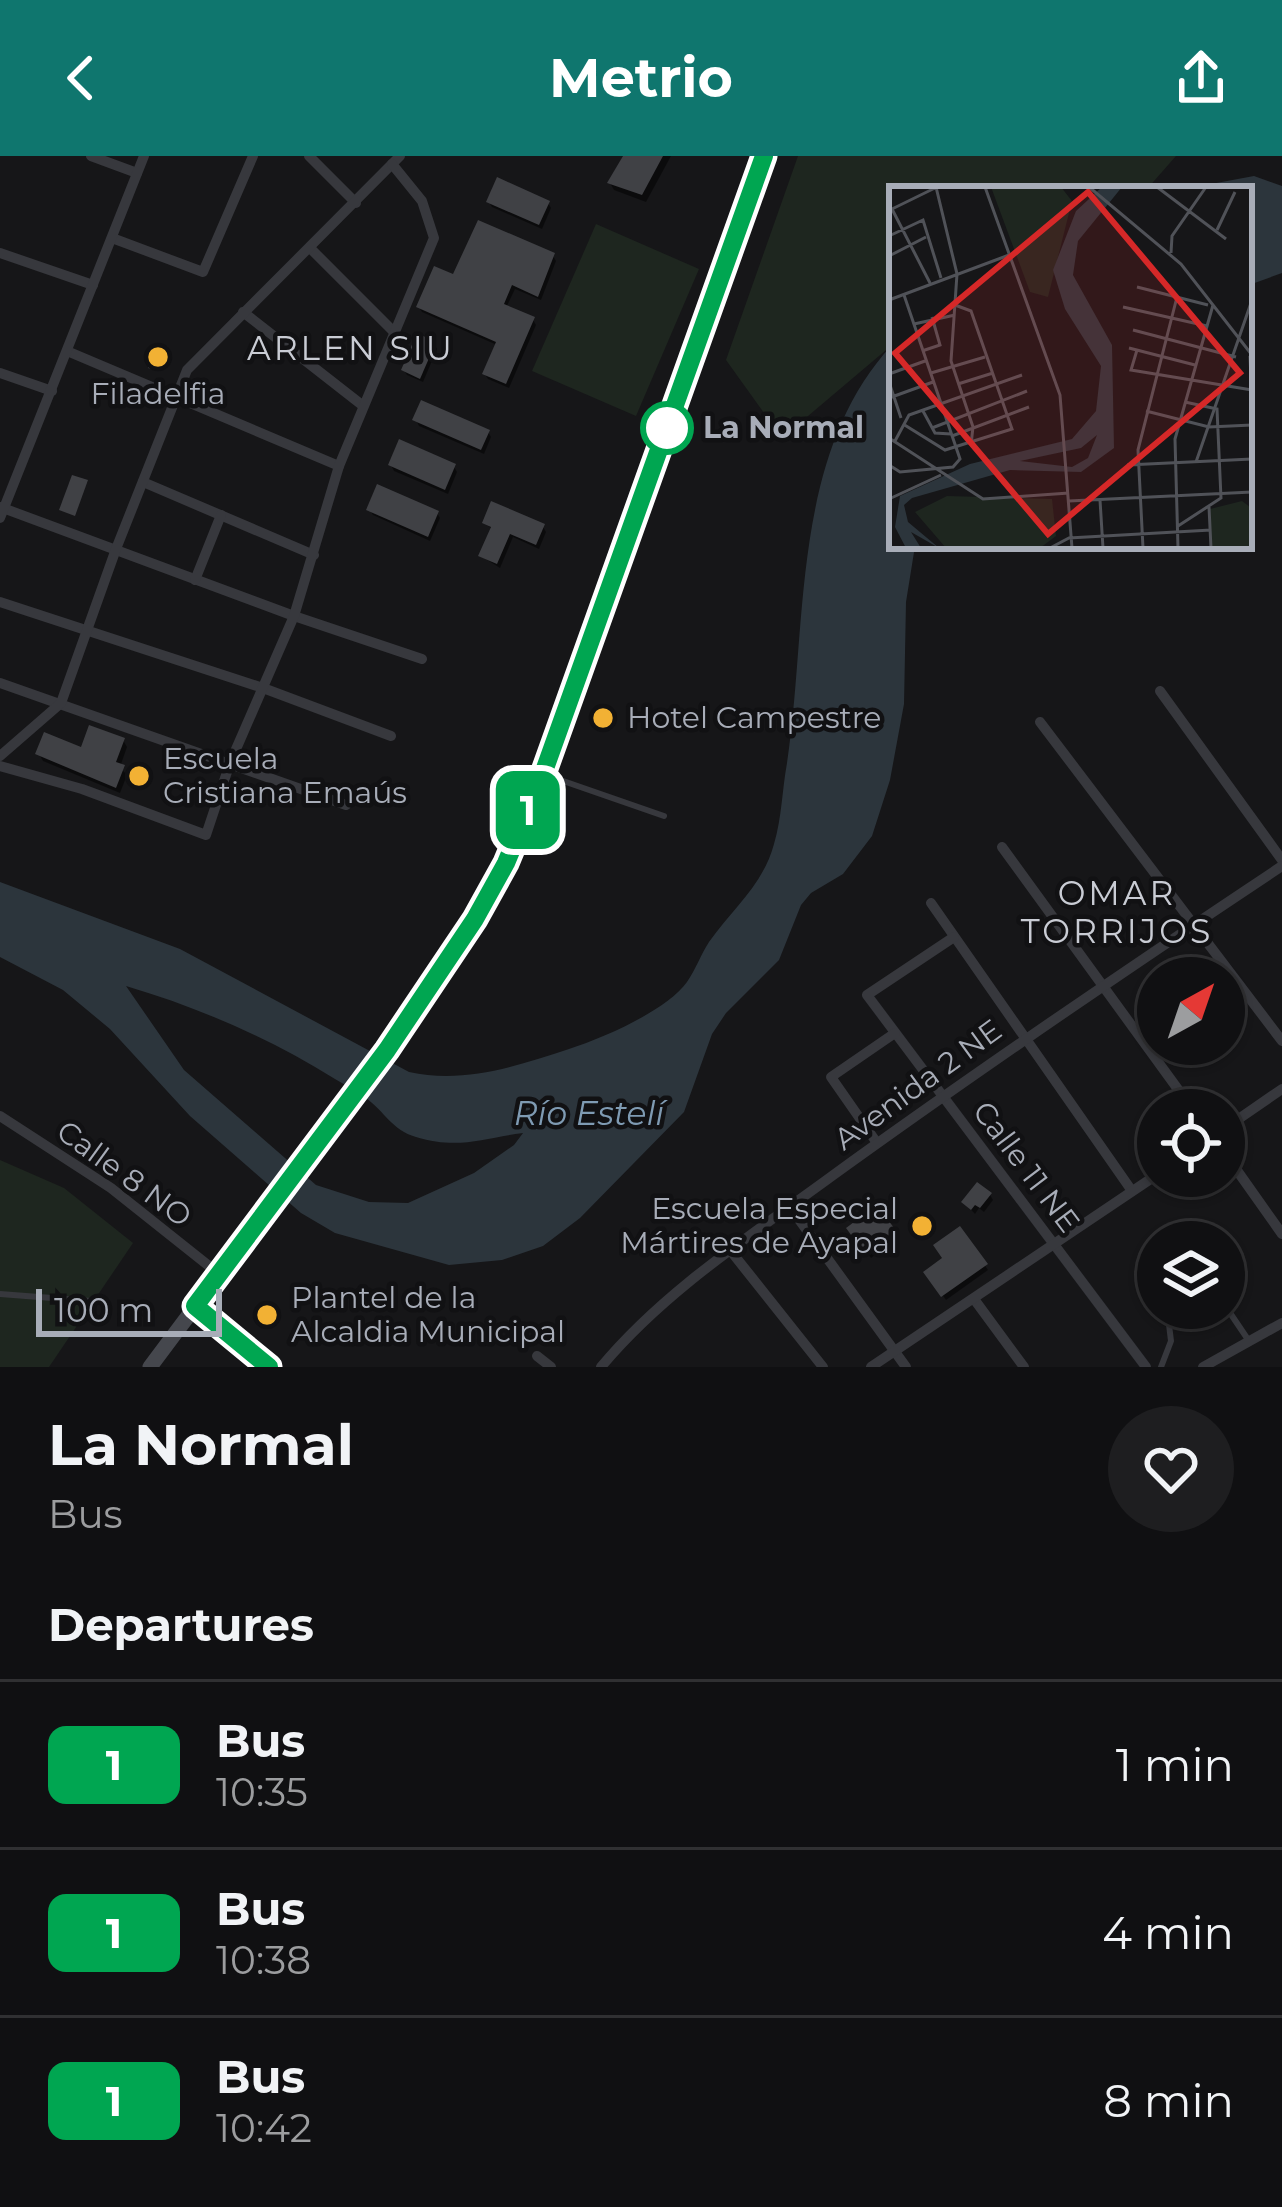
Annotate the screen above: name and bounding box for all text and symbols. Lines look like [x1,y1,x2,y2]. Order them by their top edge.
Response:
icon: back [48,45,114,111]
text: Metrio [549,45,733,111]
icon: share [1168,45,1234,111]
inset map [889,186,1252,549]
district label: ARLEN SIU [247,328,455,368]
marker: Filadelfia [145,344,171,370]
place label: Filadelfia [90,375,226,412]
marker: La Normal [642,403,692,453]
place label: La Normal [703,409,864,446]
place label: Hotel Campestre [627,699,881,736]
marker: Hotel Campestre [590,705,616,731]
place label: Escuela Cristiana Emaús [163,740,407,811]
marker: Escuela Cristiana Emaús [126,763,152,789]
line badge: 1 [489,771,567,849]
text: 1 [520,784,536,836]
district label: OMAR TORRIJOS [1021,873,1213,951]
north arrow [1137,957,1245,1065]
map controls [1137,957,1245,1329]
street label: Avenida 2 NE [827,1011,1009,1158]
button: locate [1137,1089,1245,1197]
water label: Río Estelí [514,1093,668,1133]
street label: Calle 11 NE [965,1094,1088,1240]
street label: Calle 8 NO [50,1112,199,1235]
place label: Escuela Especial Mártires de Ayapal [620,1190,898,1261]
marker: Escuela Especial Mártires de Ayapal [909,1213,935,1239]
button: layers [1137,1221,1245,1329]
place label: Plantel de la Alcaldia Municipal [291,1279,565,1350]
scale bar [36,1283,222,1336]
text: 100 m [54,1290,153,1330]
marker: Plantel de la Alcaldia Municipal [254,1302,280,1328]
button: heart [1108,1406,1234,1532]
text: La Normal [48,1410,354,1479]
text: Bus [48,1490,123,1538]
text: Departures [48,1597,314,1652]
text: Bus [216,1713,305,1768]
text: 1 min [1116,1737,1234,1792]
text: 1 [106,1739,122,1791]
text: 10:35 [216,1768,308,1816]
text: Bus [216,1881,305,1936]
text: 4 min [1102,1905,1234,1960]
text: 1 [106,1907,122,1959]
text: 10:38 [216,1936,311,1984]
text: Bus [216,2049,305,2104]
text: 8 min [1103,2073,1234,2128]
text: 1 [106,2075,122,2127]
text: 10:42 [216,2104,312,2152]

